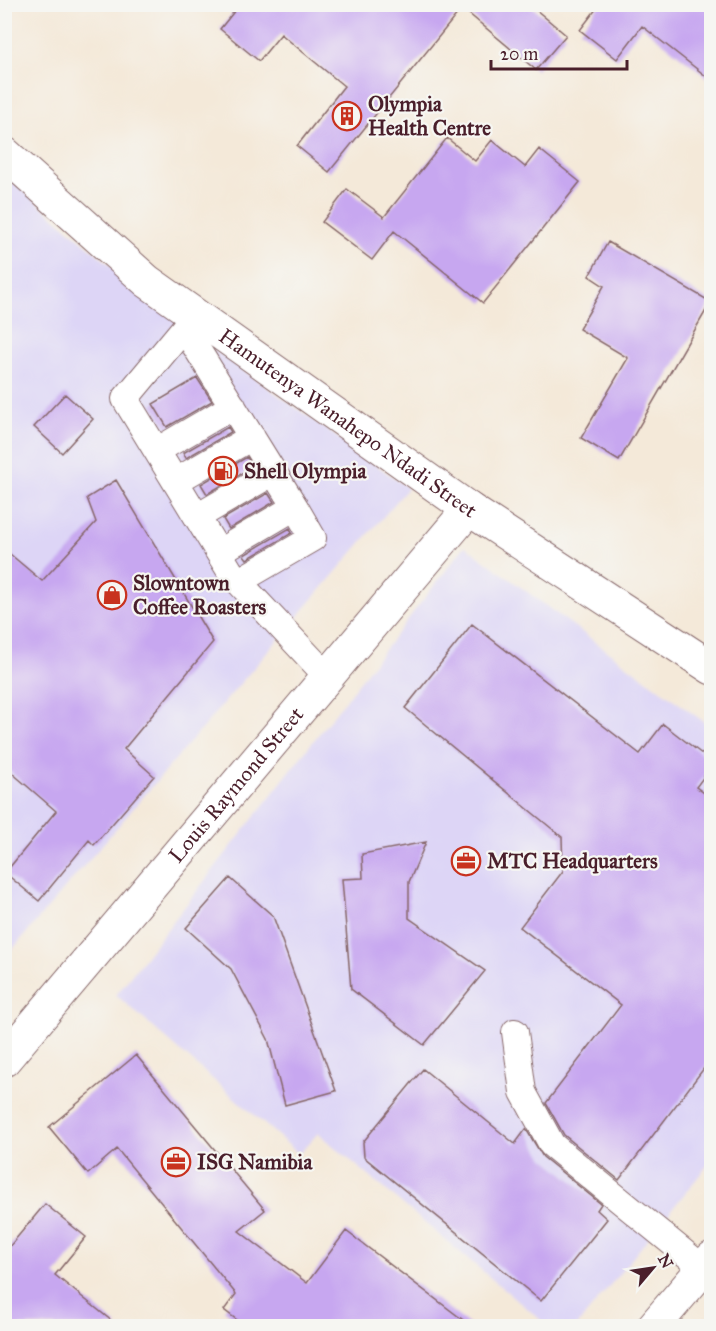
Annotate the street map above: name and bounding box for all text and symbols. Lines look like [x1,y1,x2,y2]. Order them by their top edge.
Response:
scale bar [491,33,628,71]
text: 20 m [500,43,538,65]
place label: Olympia Health Centre [368,91,491,141]
building icon: Olympia Health Centre [331,100,363,132]
street label: Hamutenya Wanahepo Ndadi Street [214,323,482,524]
fuel station icon: Shell Olympia [207,455,239,487]
place label: Shell Olympia [244,458,367,484]
place label: Slowntown Coffee Roasters [133,570,267,620]
shop icon: Slowntown Coffee Roasters [96,579,128,611]
street label: Louis Raymond Street [163,701,310,868]
office icon: MTC Headquarters [450,845,482,877]
place label: MTC Headquarters [487,848,658,874]
office icon: ISG Namibia [160,1146,192,1178]
place label: ISG Namibia [197,1149,313,1175]
north arrow [623,1238,683,1298]
text: N [654,1250,677,1272]

